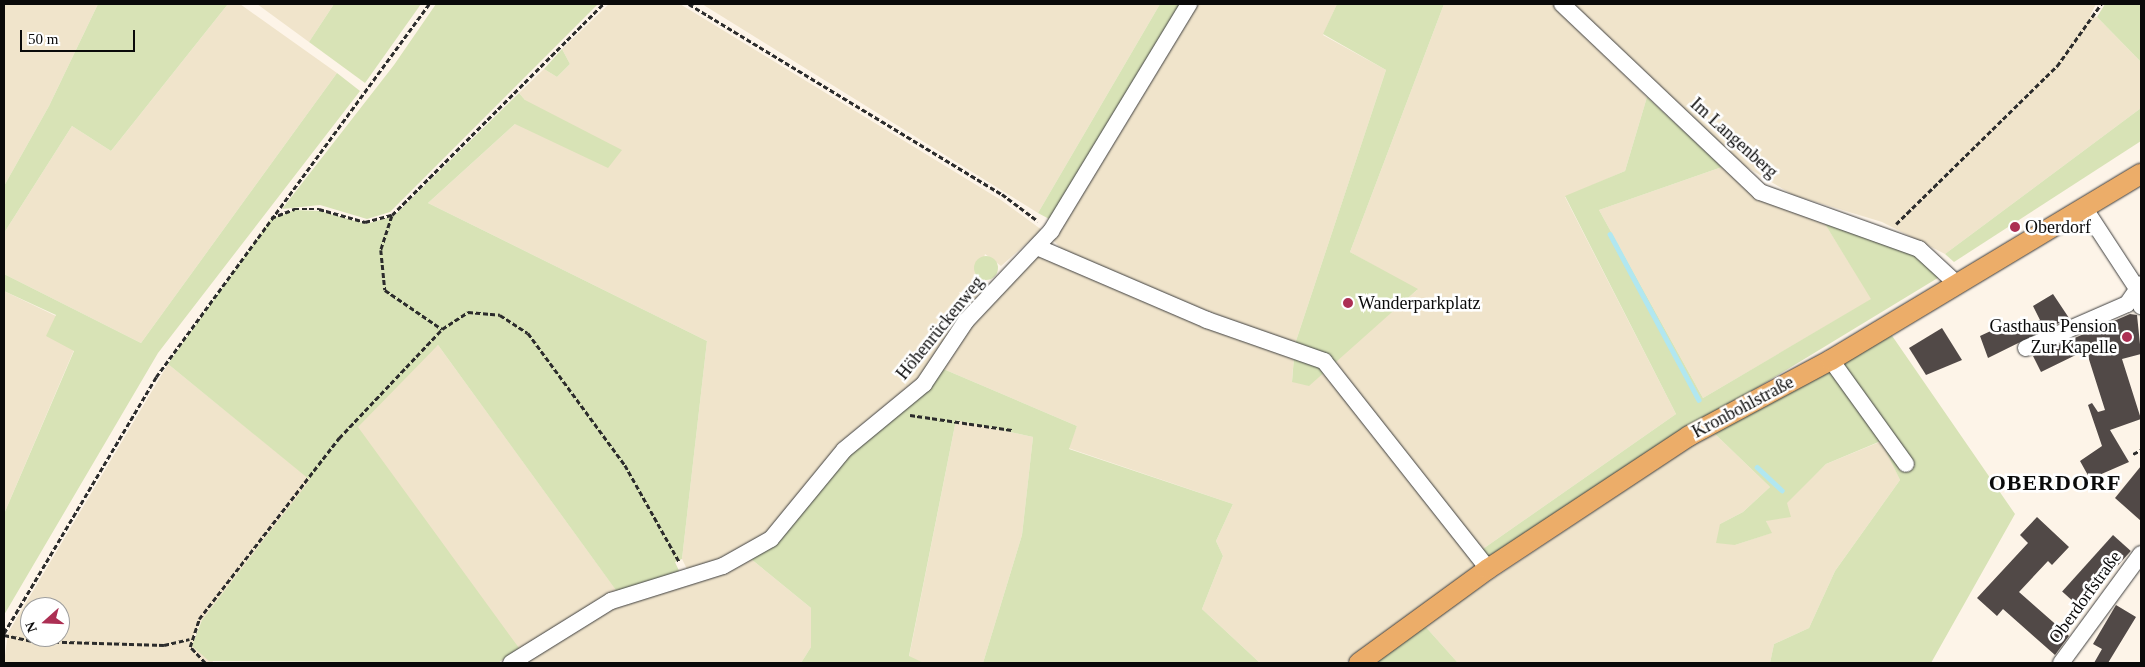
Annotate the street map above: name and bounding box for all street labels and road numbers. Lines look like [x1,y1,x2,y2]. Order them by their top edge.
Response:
street label: Im Langenberg [1686,93,1782,183]
street label: Höhenrückenweg [892,272,988,384]
street label: Kronbohlstraße [1688,371,1798,443]
street label: Oberdorfstraße [2044,547,2126,647]

